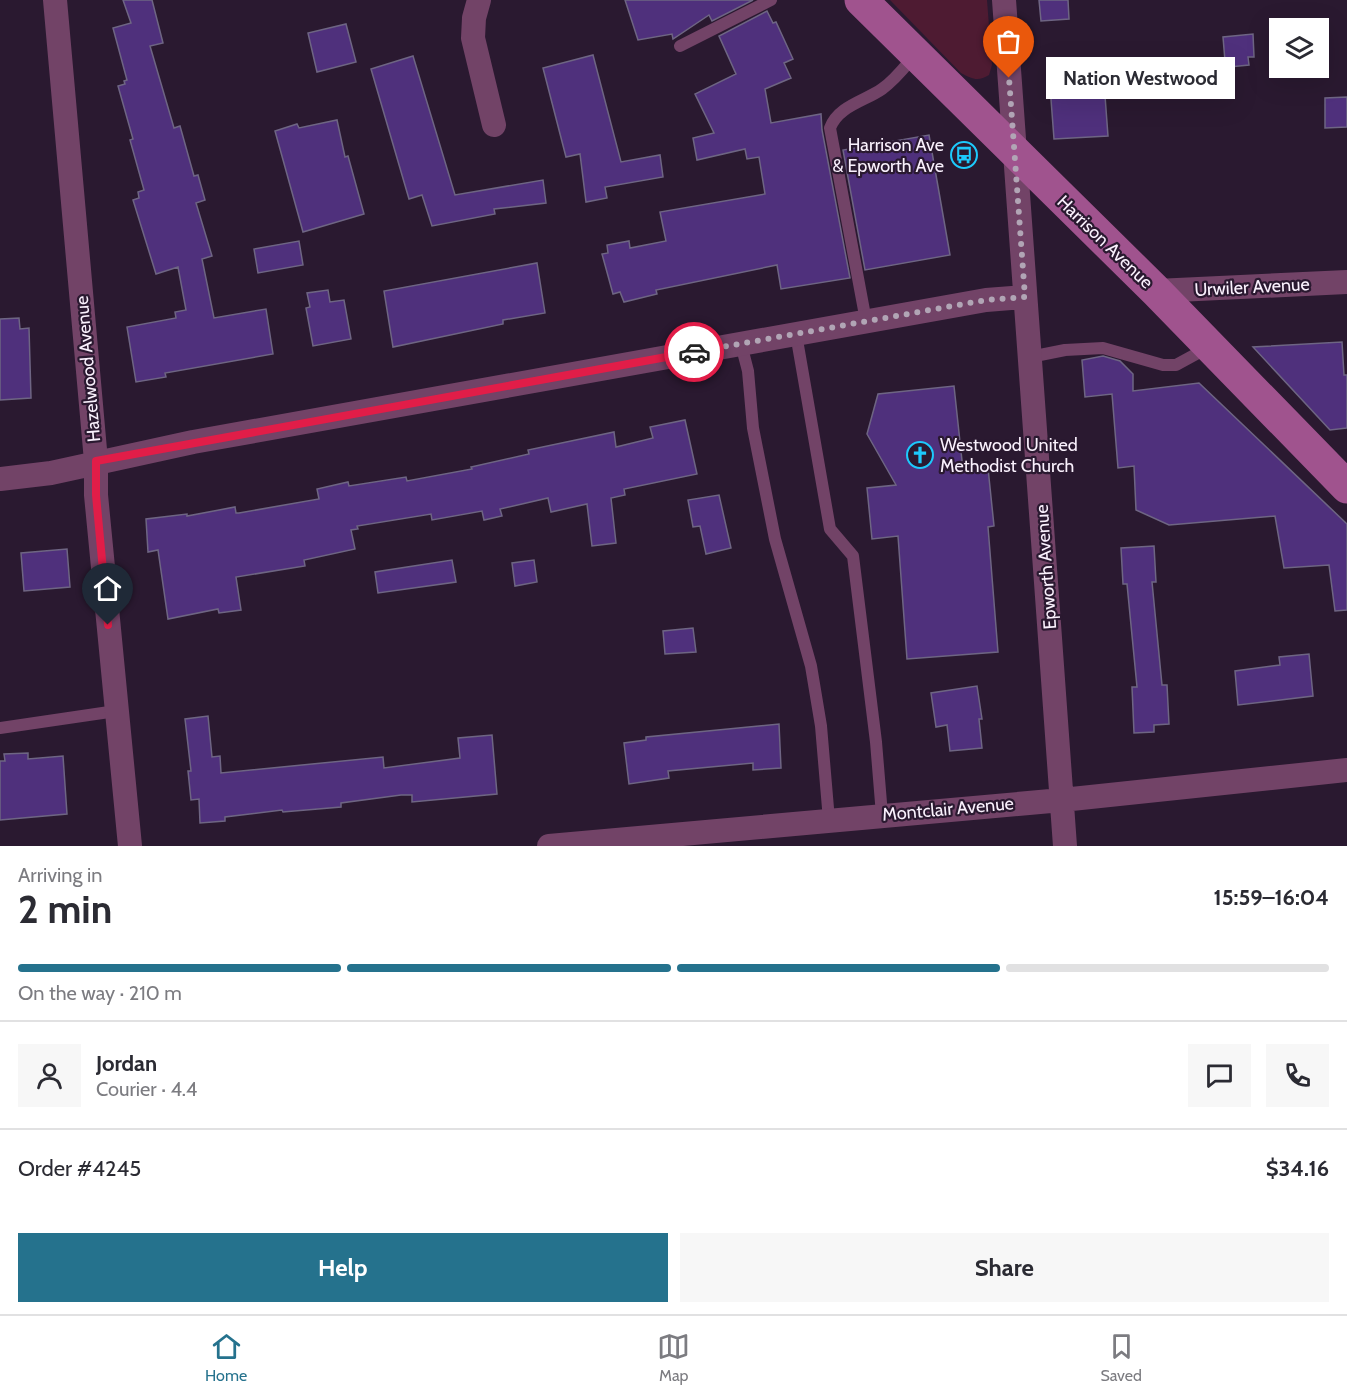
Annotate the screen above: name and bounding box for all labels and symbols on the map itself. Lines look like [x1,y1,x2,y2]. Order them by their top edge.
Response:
pin [983,16,1034,78]
callout: Nation Westwood [1045,57,1234,99]
place label: Harrison Ave & Epworth Ave [832,134,944,177]
bus stop icon: Harrison Ave & Epworth Ave [949,140,979,170]
street label: Harrison Avenue [1052,191,1158,293]
street label: Urwiler Avenue [1194,273,1310,301]
street label: Hazelwood Avenue [71,295,105,443]
courier [664,322,724,382]
place label: Westwood United Methodist Church [940,434,1078,477]
church icon: Westwood United Methodist Church [905,440,935,470]
street label: Epworth Avenue [1031,504,1061,630]
pin [82,563,133,625]
street label: Montclair Avenue [881,792,1015,826]

